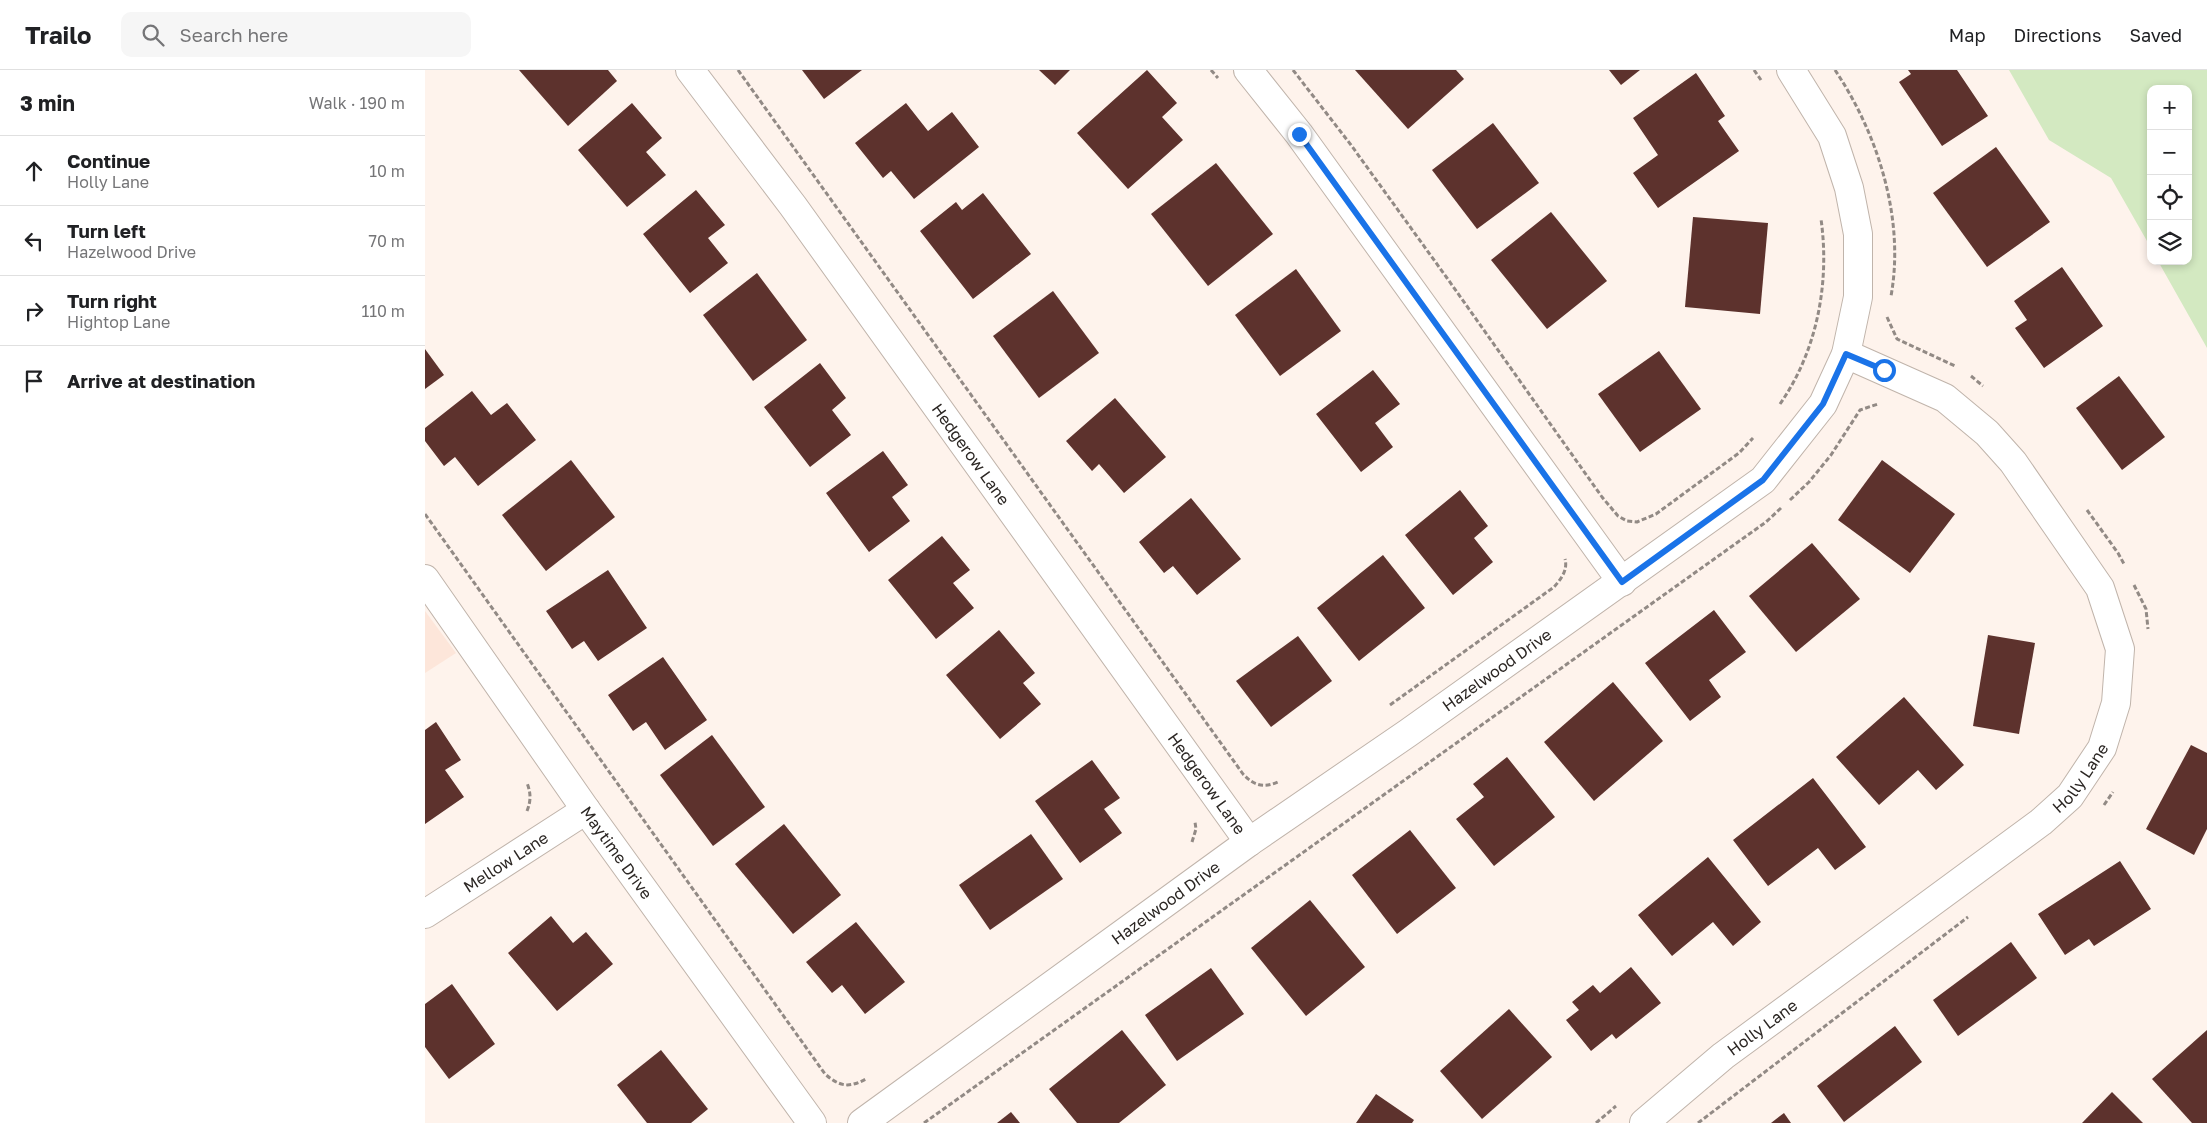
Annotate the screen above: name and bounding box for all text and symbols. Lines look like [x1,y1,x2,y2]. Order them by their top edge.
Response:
search box [121,12,471,57]
text: Trailo [25,20,91,49]
icon: search [139,21,167,49]
text: Search here [179,23,288,46]
text: Map [1949,24,1985,46]
text: Directions [2013,24,2101,46]
text: Saved [2129,24,2182,46]
map controls [2147,85,2192,265]
button: + [2147,85,2192,130]
text: 3 min [20,90,75,116]
text: Walk · 190 m [309,93,405,113]
route end [1288,123,1311,146]
button: − [2147,130,2192,175]
text: Continue [67,149,150,172]
icon: ahead [20,157,48,185]
text: 10 m [369,161,405,181]
text: Holly Lane [67,172,149,192]
button: locate [2147,175,2192,220]
text: Turn left [67,219,146,242]
button: layers [2147,220,2192,265]
icon: left [20,227,48,255]
text: 70 m [368,231,405,251]
text: Hazelwood Drive [67,242,196,262]
text: Turn right [67,289,157,312]
icon: right [20,297,48,325]
text: 110 m [361,301,405,321]
text: Hightop Lane [67,312,170,332]
route start [1873,359,1896,382]
icon: arrive [20,367,48,395]
text: Arrive at destination [67,369,255,392]
street label: Hedgerow Lane [928,399,1014,509]
street label: Hazelwood Drive [1438,624,1555,715]
street label: Hedgerow Lane [1164,729,1250,838]
street label: Holly Lane [2048,739,2113,817]
street label: Maytime Drive [576,802,657,903]
street label: Mellow Lane [459,827,552,897]
street label: Hazelwood Drive [1107,857,1224,949]
street label: Holly Lane [1723,995,1801,1060]

